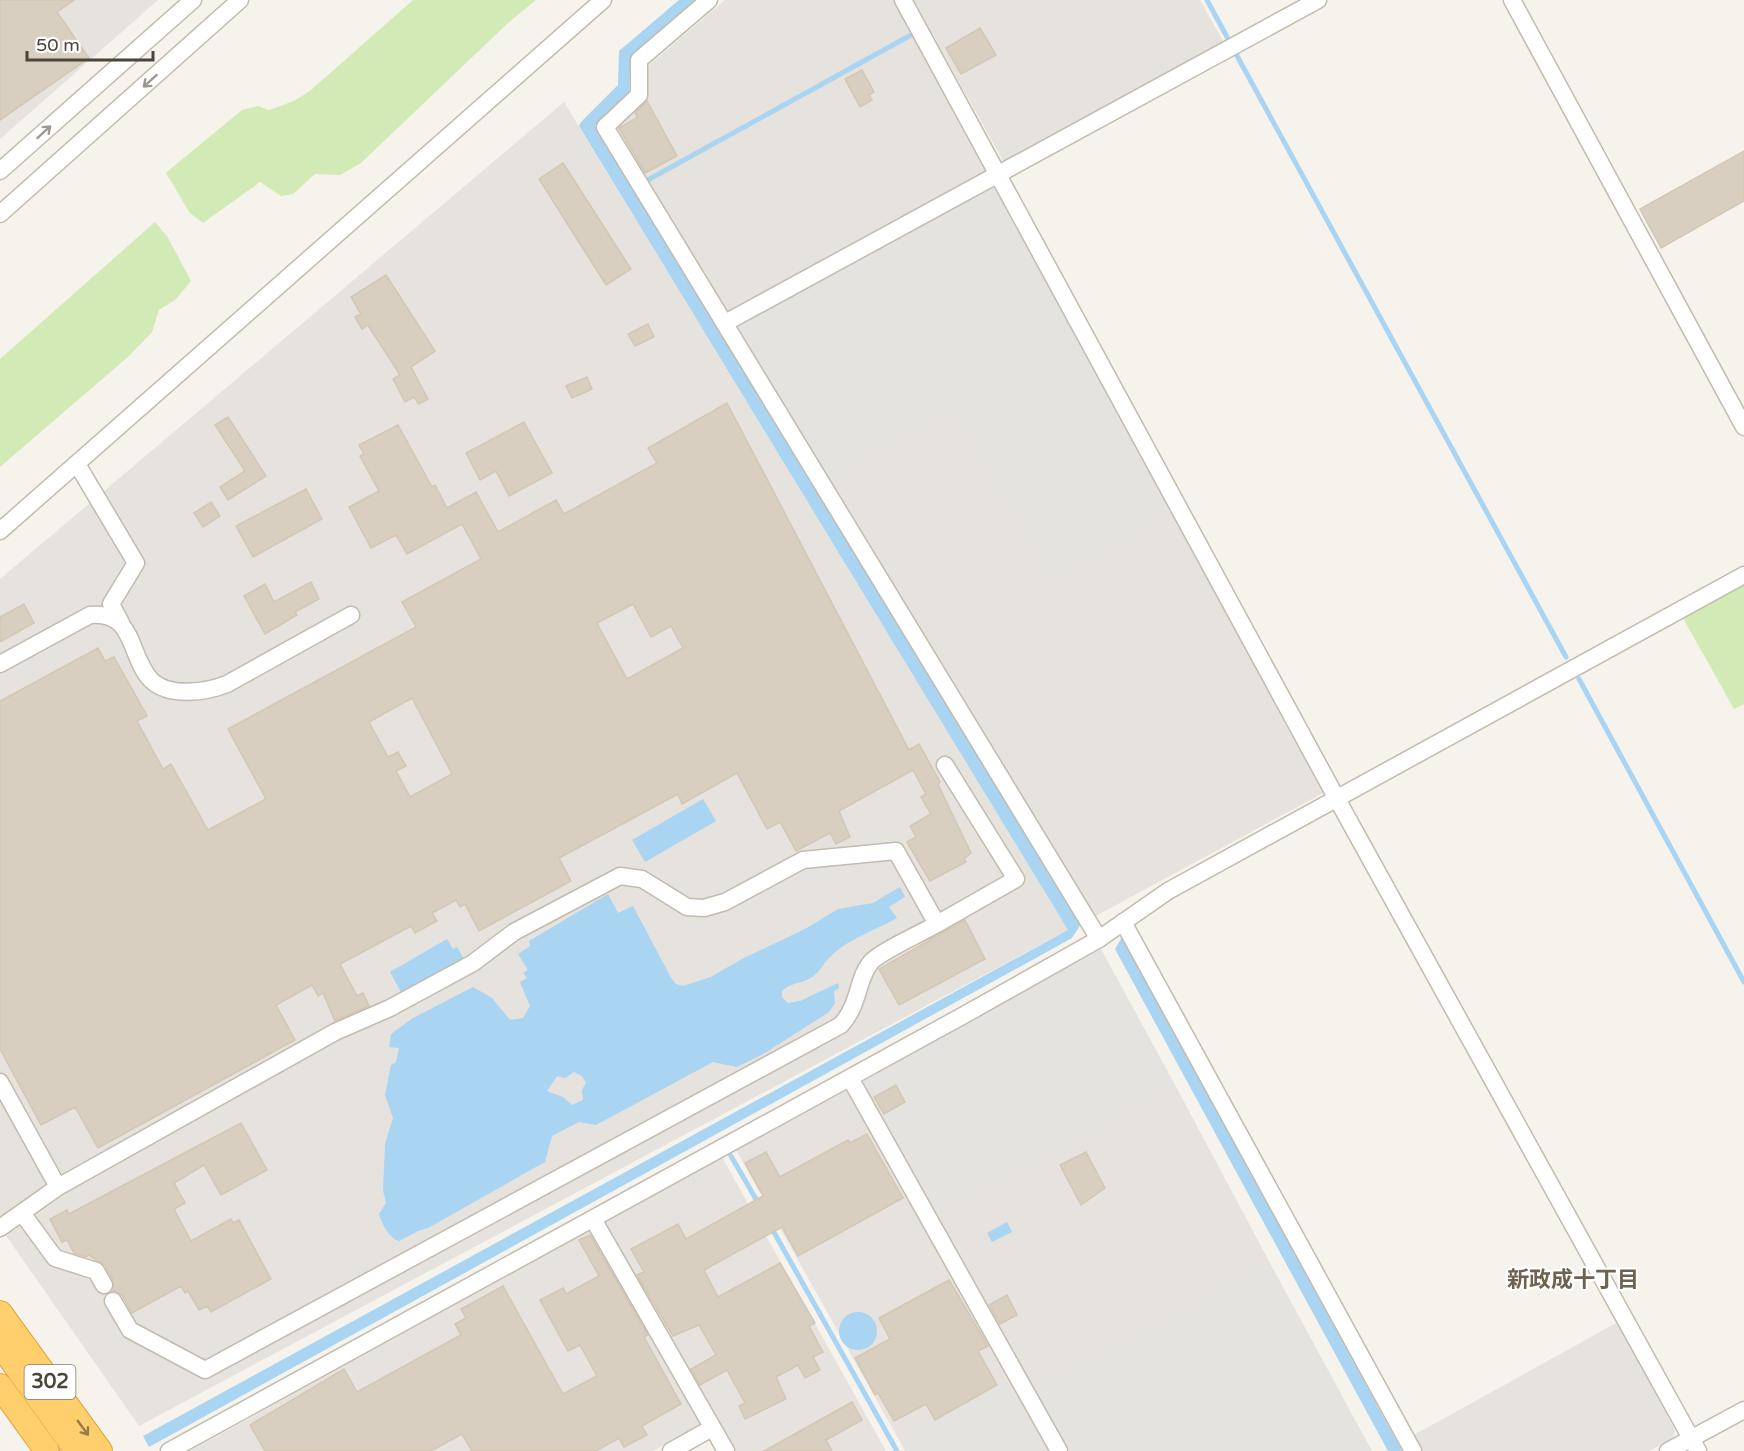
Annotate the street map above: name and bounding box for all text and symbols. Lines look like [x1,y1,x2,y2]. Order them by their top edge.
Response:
scale bar [27,24,153,62]
text: 50 m [36,34,80,56]
one-way arrow [142,74,157,88]
one-way arrow [36,126,52,139]
district label: 新政成十丁目 [1507,1267,1639,1293]
road number: 302 [25,1365,76,1399]
one-way arrow [77,1420,90,1436]

